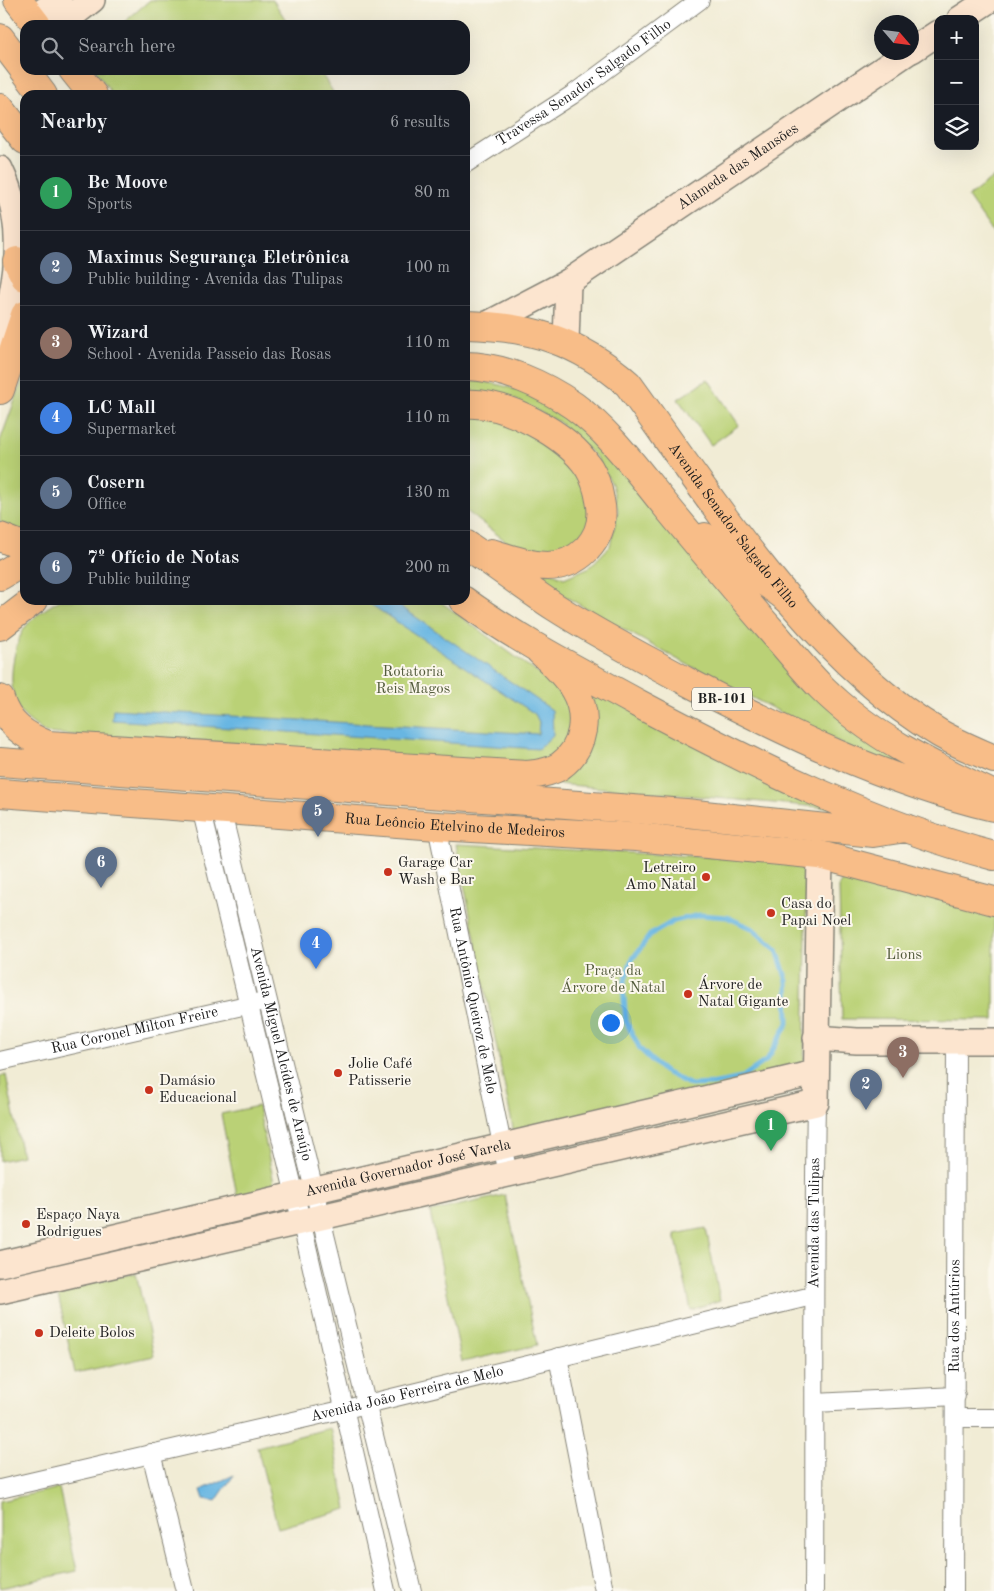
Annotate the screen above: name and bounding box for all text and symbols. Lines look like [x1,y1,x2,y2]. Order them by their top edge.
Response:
north arrow [874,15,919,60]
map controls [934,15,979,150]
button: + [934,15,979,60]
street label: Travessa Senador Salgado Filho [494,17,674,149]
search box [20,20,470,75]
icon: search [38,34,66,62]
text: Search here [78,38,175,57]
button: − [934,60,979,105]
button: layers [934,105,979,150]
text: Nearby [40,112,108,133]
text: 6 results [390,115,450,131]
street label: Alameda das Mansões [675,121,801,213]
text: Be Moove [87,174,168,193]
text: 1 [51,185,61,201]
text: 80 m [414,185,450,201]
text: Sports [87,197,132,213]
text: Maximus Segurança Eletrônica [87,249,350,268]
text: 2 [51,260,61,276]
text: 100 m [405,260,450,276]
text: Public building · Avenida das Tulipas [87,272,343,288]
text: Wizard [87,324,149,343]
text: 3 [51,335,61,351]
text: 110 m [405,335,450,351]
text: School · Avenida Passeio das Rosas [87,347,331,363]
text: LC Mall [87,399,156,418]
text: 4 [51,410,61,426]
text: 110 m [405,410,450,426]
text: Supermarket [87,422,176,438]
street label: Avenida Senador Salgado Filho [665,440,801,611]
text: Cosern [87,474,145,493]
text: 5 [51,485,61,501]
text: 130 m [405,485,450,501]
text: Office [87,497,126,513]
text: 7º Ofício de Notas [87,549,239,568]
text: 6 [51,560,61,576]
text: 200 m [405,560,450,576]
text: Public building [87,572,190,588]
park label: Rotatoria Reis Magos [376,665,450,697]
road number: BR-101 [692,688,752,711]
pin: 5 [302,796,334,837]
street label: Rua Leôncio Etelvino de Medeiros [344,812,565,841]
pin: 6 [85,847,117,888]
place label: Garage Car Wash e Bar [398,856,474,888]
place label: Letreiro Amo Natal [625,861,696,893]
marker: Garage Car Wash e Bar [382,866,394,878]
marker: Letreiro Amo Natal [700,871,712,883]
place label: Casa do Papai Noel [781,897,851,929]
street label: Rua Antônio Queiroz de Melo [446,906,499,1095]
marker: Casa do Papai Noel [765,907,777,919]
pin: 4 [300,928,332,969]
street label: Avenida Miguel Alcídes de Araújo [247,945,314,1163]
park label: Lions [886,948,922,963]
park label: Praça da Árvore de Natal [561,964,665,996]
place label: Árvore de Natal Gigante [698,975,789,1010]
marker: Árvore de Natal Gigante [682,988,694,1000]
street label: Rua Coronel Milton Freire [50,1004,220,1057]
your location [598,1010,624,1036]
pin: 3 [887,1037,919,1078]
place label: Jolie Café Patisserie [348,1057,412,1089]
marker: Jolie Café Patisserie [332,1067,344,1079]
pin: 2 [850,1069,882,1110]
place label: Damásio Educacional [159,1074,237,1106]
marker: Damásio Educacional [143,1084,155,1096]
pin: 1 [755,1110,787,1151]
street label: Avenida Governador José Varela [304,1137,513,1200]
street label: Avenida das Tulipas [807,1158,823,1288]
place label: Espaço Naya Rodrigues [36,1208,120,1240]
marker: Espaço Naya Rodrigues [20,1218,32,1230]
street label: Rua dos Antúrios [947,1259,963,1373]
place label: Deleite Bolos [49,1326,135,1341]
marker: Deleite Bolos [33,1327,45,1339]
street label: Avenida João Ferreira de Melo [309,1364,505,1424]

